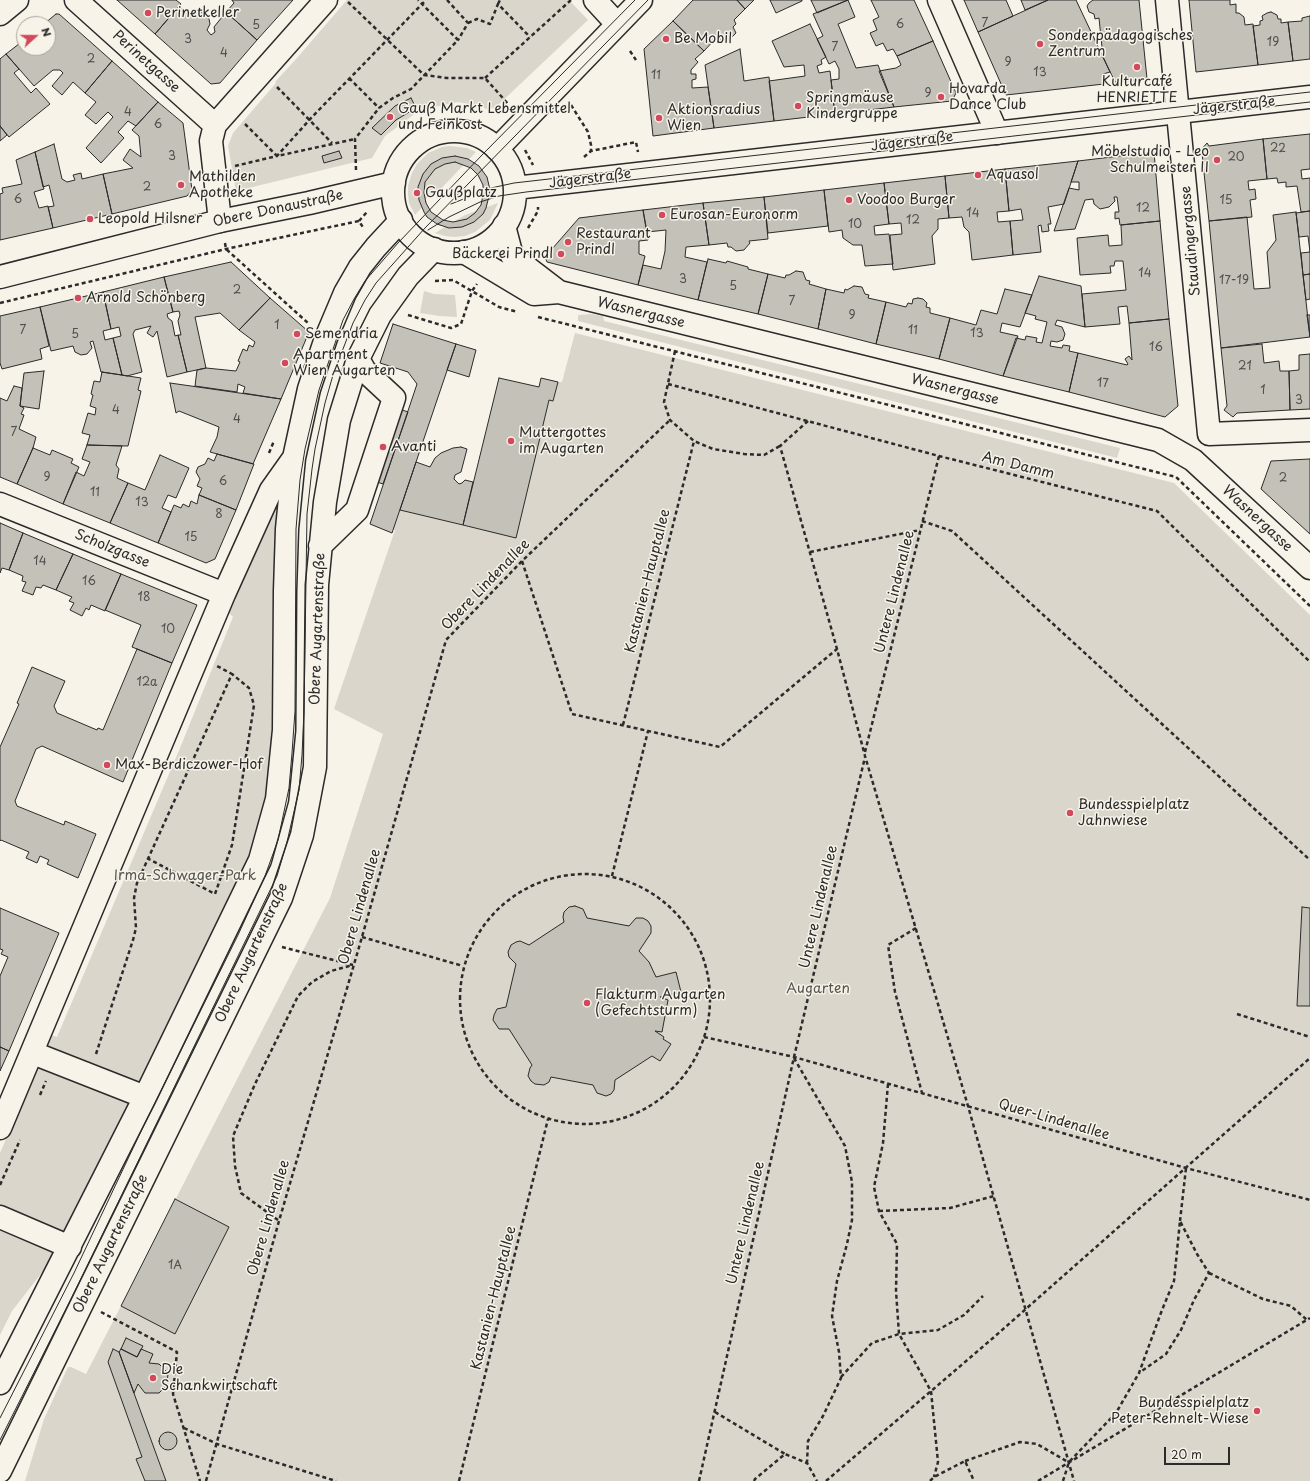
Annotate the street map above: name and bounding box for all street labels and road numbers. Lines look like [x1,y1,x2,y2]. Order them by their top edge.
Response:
street label: Perinetgasse [109,27,183,97]
street label: Jägerstraße [1192,93,1276,119]
street label: Jägerstraße [870,129,954,155]
street label: Jägerstraße [548,166,632,192]
street label: Staudingergasse [1178,185,1204,297]
street label: Obere Donaustraße [211,187,345,231]
street label: Wasnergasse [595,294,687,332]
street label: Wasnergasse [909,371,1001,409]
street label: Am Damm [980,449,1056,483]
street label: Wasnergasse [1218,482,1296,556]
street label: Kastanien-Hauptallee [622,507,674,655]
street label: Scholzgasse [72,526,152,572]
street label: Untere Lindenallee [872,529,918,655]
street label: Obere Lindenallee [438,536,534,634]
street label: Obere Augartenstraße [307,553,329,705]
street label: Untere Lindenallee [797,844,841,970]
street label: Obere Lindenallee [335,847,385,967]
street label: Obere Augartenstraße [212,880,292,1026]
street label: Quer-Lindenallee [996,1096,1112,1144]
street label: Obere Lindenallee [244,1158,294,1278]
street label: Untere Lindenallee [724,1160,768,1286]
street label: Obere Augartenstraße [70,1172,152,1316]
street label: Kastanien-Hauptallee [468,1224,520,1372]

